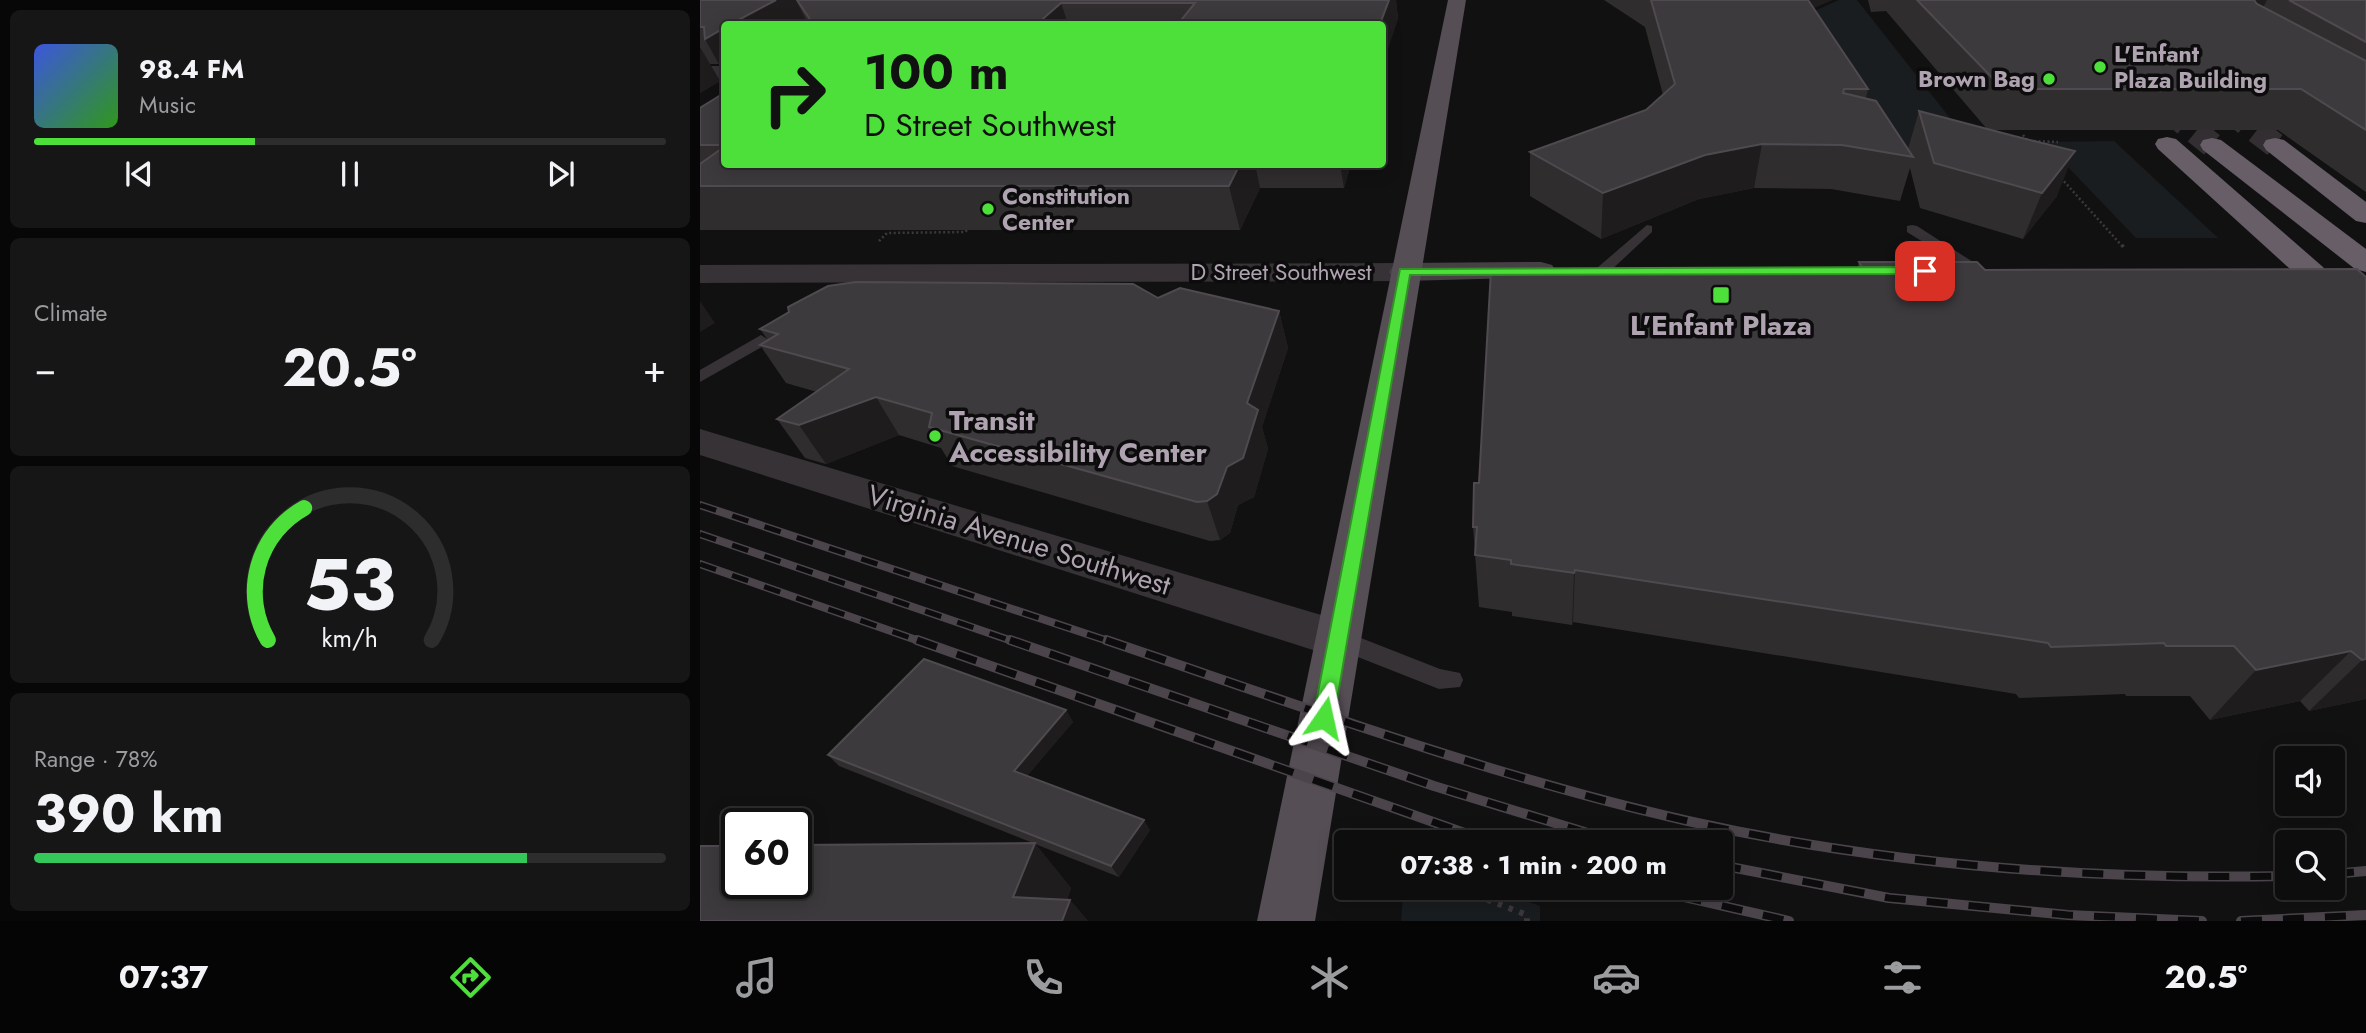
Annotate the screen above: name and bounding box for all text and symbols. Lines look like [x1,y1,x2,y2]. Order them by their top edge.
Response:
text: 100 m [864,37,1009,107]
place label: L'Enfant Plaza Building [2114,37,2267,97]
icon: right [749,49,840,140]
text: 98.4 FM [139,50,244,88]
marker: L'Enfant Plaza Building [2092,59,2108,75]
place label: Brown Bag [1918,62,2035,96]
marker: Brown Bag [2041,71,2057,87]
text: Music [139,88,196,122]
text: D Street Southwest [864,102,1116,148]
icon: previous [120,155,158,193]
icon: pause [331,155,369,193]
icon: next [542,155,580,193]
place label: Constitution Center [1002,179,1130,239]
marker: Constitution Center [980,201,996,217]
pin [1895,241,1955,301]
icon: arrive [1906,252,1944,290]
street label: D Street Southwest [1191,255,1372,289]
marker: L'Enfant Plaza [1711,285,1731,305]
text: Climate [34,296,107,330]
place label: L'Enfant Plaza [1630,305,1812,346]
text: 20.5° [282,330,417,406]
text: − [34,341,56,396]
text: + [643,341,666,396]
place label: Transit Accessibility Center [948,400,1207,473]
marker: Transit Accessibility Center [927,428,943,444]
street label: Virginia Avenue Southwest [862,474,1176,606]
text: 53 [304,533,396,638]
text: km/h [322,620,378,656]
position arrow [1287,681,1361,755]
text: Range · 78% [34,742,158,776]
map controls [2275,746,2345,900]
button: sound [2275,746,2345,816]
text: 390 km [34,776,224,852]
speed limit sign: 60 [721,808,812,899]
button: search [2275,830,2345,900]
text: 07:38 · 1 min · 200 m [1400,846,1667,884]
icon: directions [446,953,495,1002]
icon: music [732,953,781,1002]
icon: phone [1019,953,1068,1002]
icon: climate [1305,953,1354,1002]
icon: car [1592,953,1641,1002]
icon: filters [1878,953,1927,1002]
text: 07:37 [119,954,208,1000]
text: 20.5° [2165,954,2247,1000]

